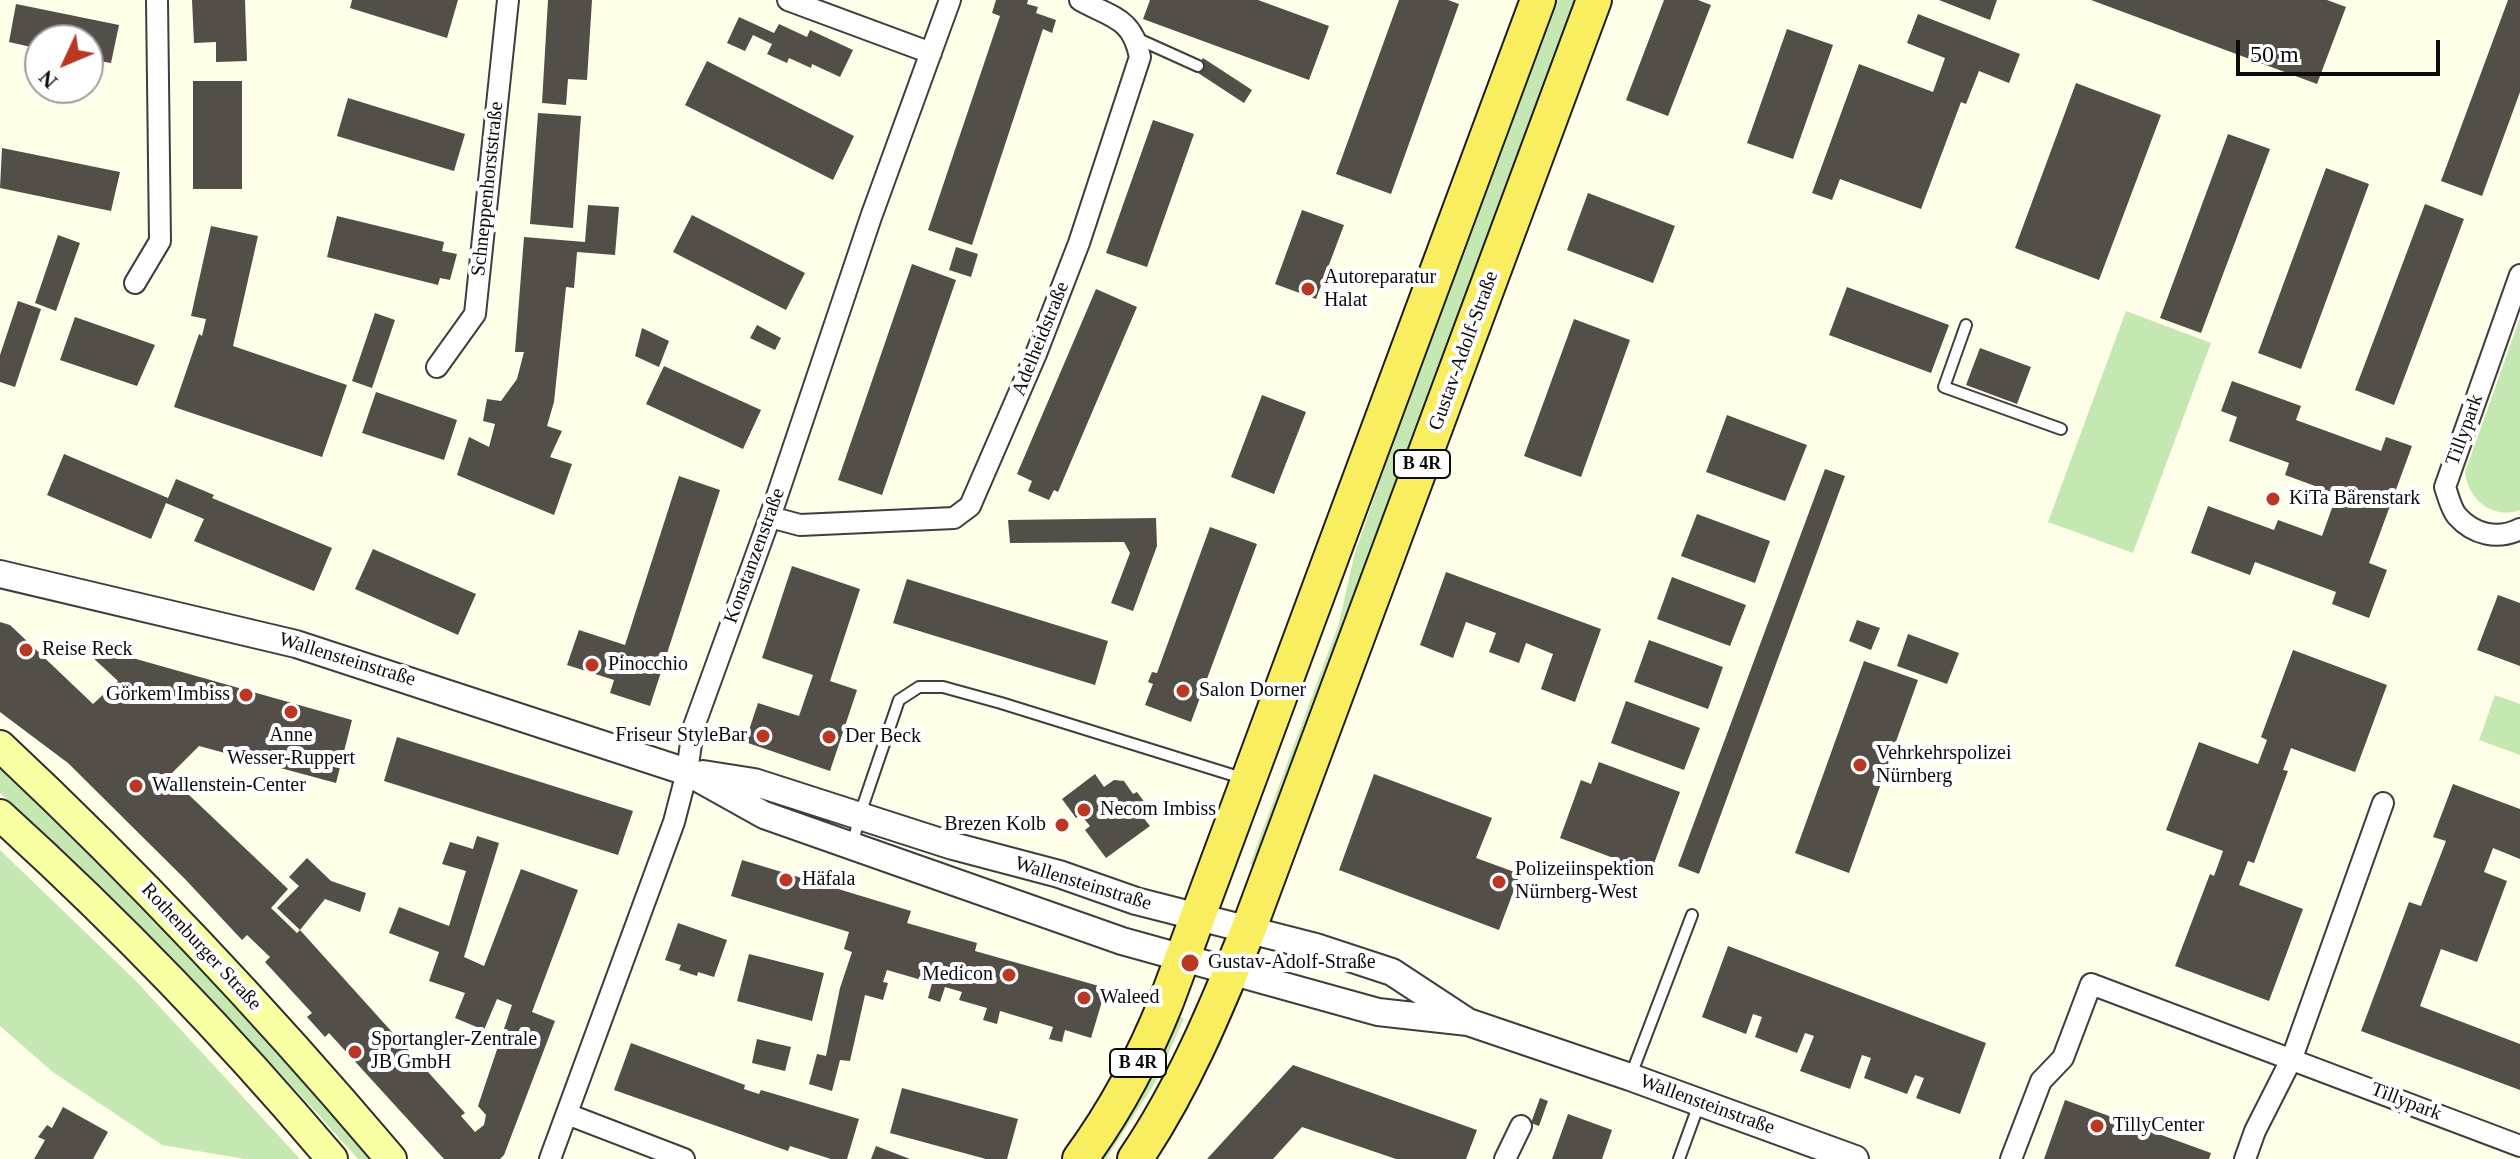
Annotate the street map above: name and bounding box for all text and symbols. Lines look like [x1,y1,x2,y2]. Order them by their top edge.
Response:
north arrow [24,24,104,104]
scale bar [2240,24,2444,74]
text: 50 m [2250,41,2299,67]
text: N [33,65,62,94]
street label: Schneppenhorststraße [467,100,509,278]
place label: Autoreparatur Halat [1324,266,1436,313]
street label: Gustav-Adolf-Straße [1424,268,1504,434]
street label: Adelheidstraße [1007,278,1075,400]
marker: Autoreparatur Halat [1299,280,1317,298]
street label: Tillypark [2441,391,2489,469]
road number: B 4R [1394,450,1450,478]
street label: Konstanzenstraße [719,485,791,627]
place label: KiTa Bärenstark [2289,487,2420,511]
marker: KiTa Bärenstark [2264,490,2282,508]
street label: Wallensteinstraße [276,628,418,692]
place label: Reise Reck [42,638,133,662]
marker: Reise Reck [17,641,35,659]
place label: Pinocchio [608,653,688,677]
marker: Pinocchio [583,656,601,674]
place label: Salon Dorner [1199,679,1306,703]
marker: Salon Dorner [1174,682,1192,700]
place label: Görkem Imbiss [106,683,230,707]
marker: Görkem Imbiss [237,686,255,704]
marker: Anne Wesser-Ruppert [282,703,300,721]
place label: Anne Wesser-Ruppert [227,724,355,771]
place label: Friseur StyleBar [615,724,747,748]
place label: Der Beck [845,725,921,749]
marker: Friseur StyleBar [754,727,772,745]
marker: Der Beck [820,728,838,746]
place label: Vehrkehrspolizei Nürnberg [1876,742,2012,789]
marker: Vehrkehrspolizei Nürnberg [1851,756,1869,774]
place label: Wallenstein-Center [152,774,306,798]
marker: Wallenstein-Center [127,777,145,795]
place label: Necom Imbiss [1100,798,1216,822]
marker: Necom Imbiss [1075,801,1093,819]
place label: Brezen Kolb [944,813,1046,837]
marker: Brezen Kolb [1053,816,1071,834]
street label: Wallensteinstraße [1012,852,1154,916]
place label: Polizeiinspektion Nürnberg-West [1515,858,1654,905]
place label: Häfala [802,868,855,892]
marker: Häfala [777,871,795,889]
marker: Polizeiinspektion Nürnberg-West [1490,873,1508,891]
street label: Rothenburger Straße [136,878,266,1016]
place label: Gustav-Adolf-Straße [1208,951,1376,975]
marker: Gustav-Adolf-Straße [1179,952,1201,974]
place label: Medicon [922,963,993,987]
marker: Medicon [1000,966,1018,984]
place label: Waleed [1100,986,1159,1010]
marker: Waleed [1075,989,1093,1007]
place label: Sportangler-Zentrale JB GmbH [371,1028,537,1075]
marker: Sportangler-Zentrale JB GmbH [346,1043,364,1061]
road number: B 4R [1110,1049,1166,1077]
street label: Wallensteinstraße [1636,1069,1778,1141]
street label: Tillypark [2367,1078,2445,1126]
place label: TillyCenter [2113,1114,2204,1138]
marker: TillyCenter [2088,1117,2106,1135]

